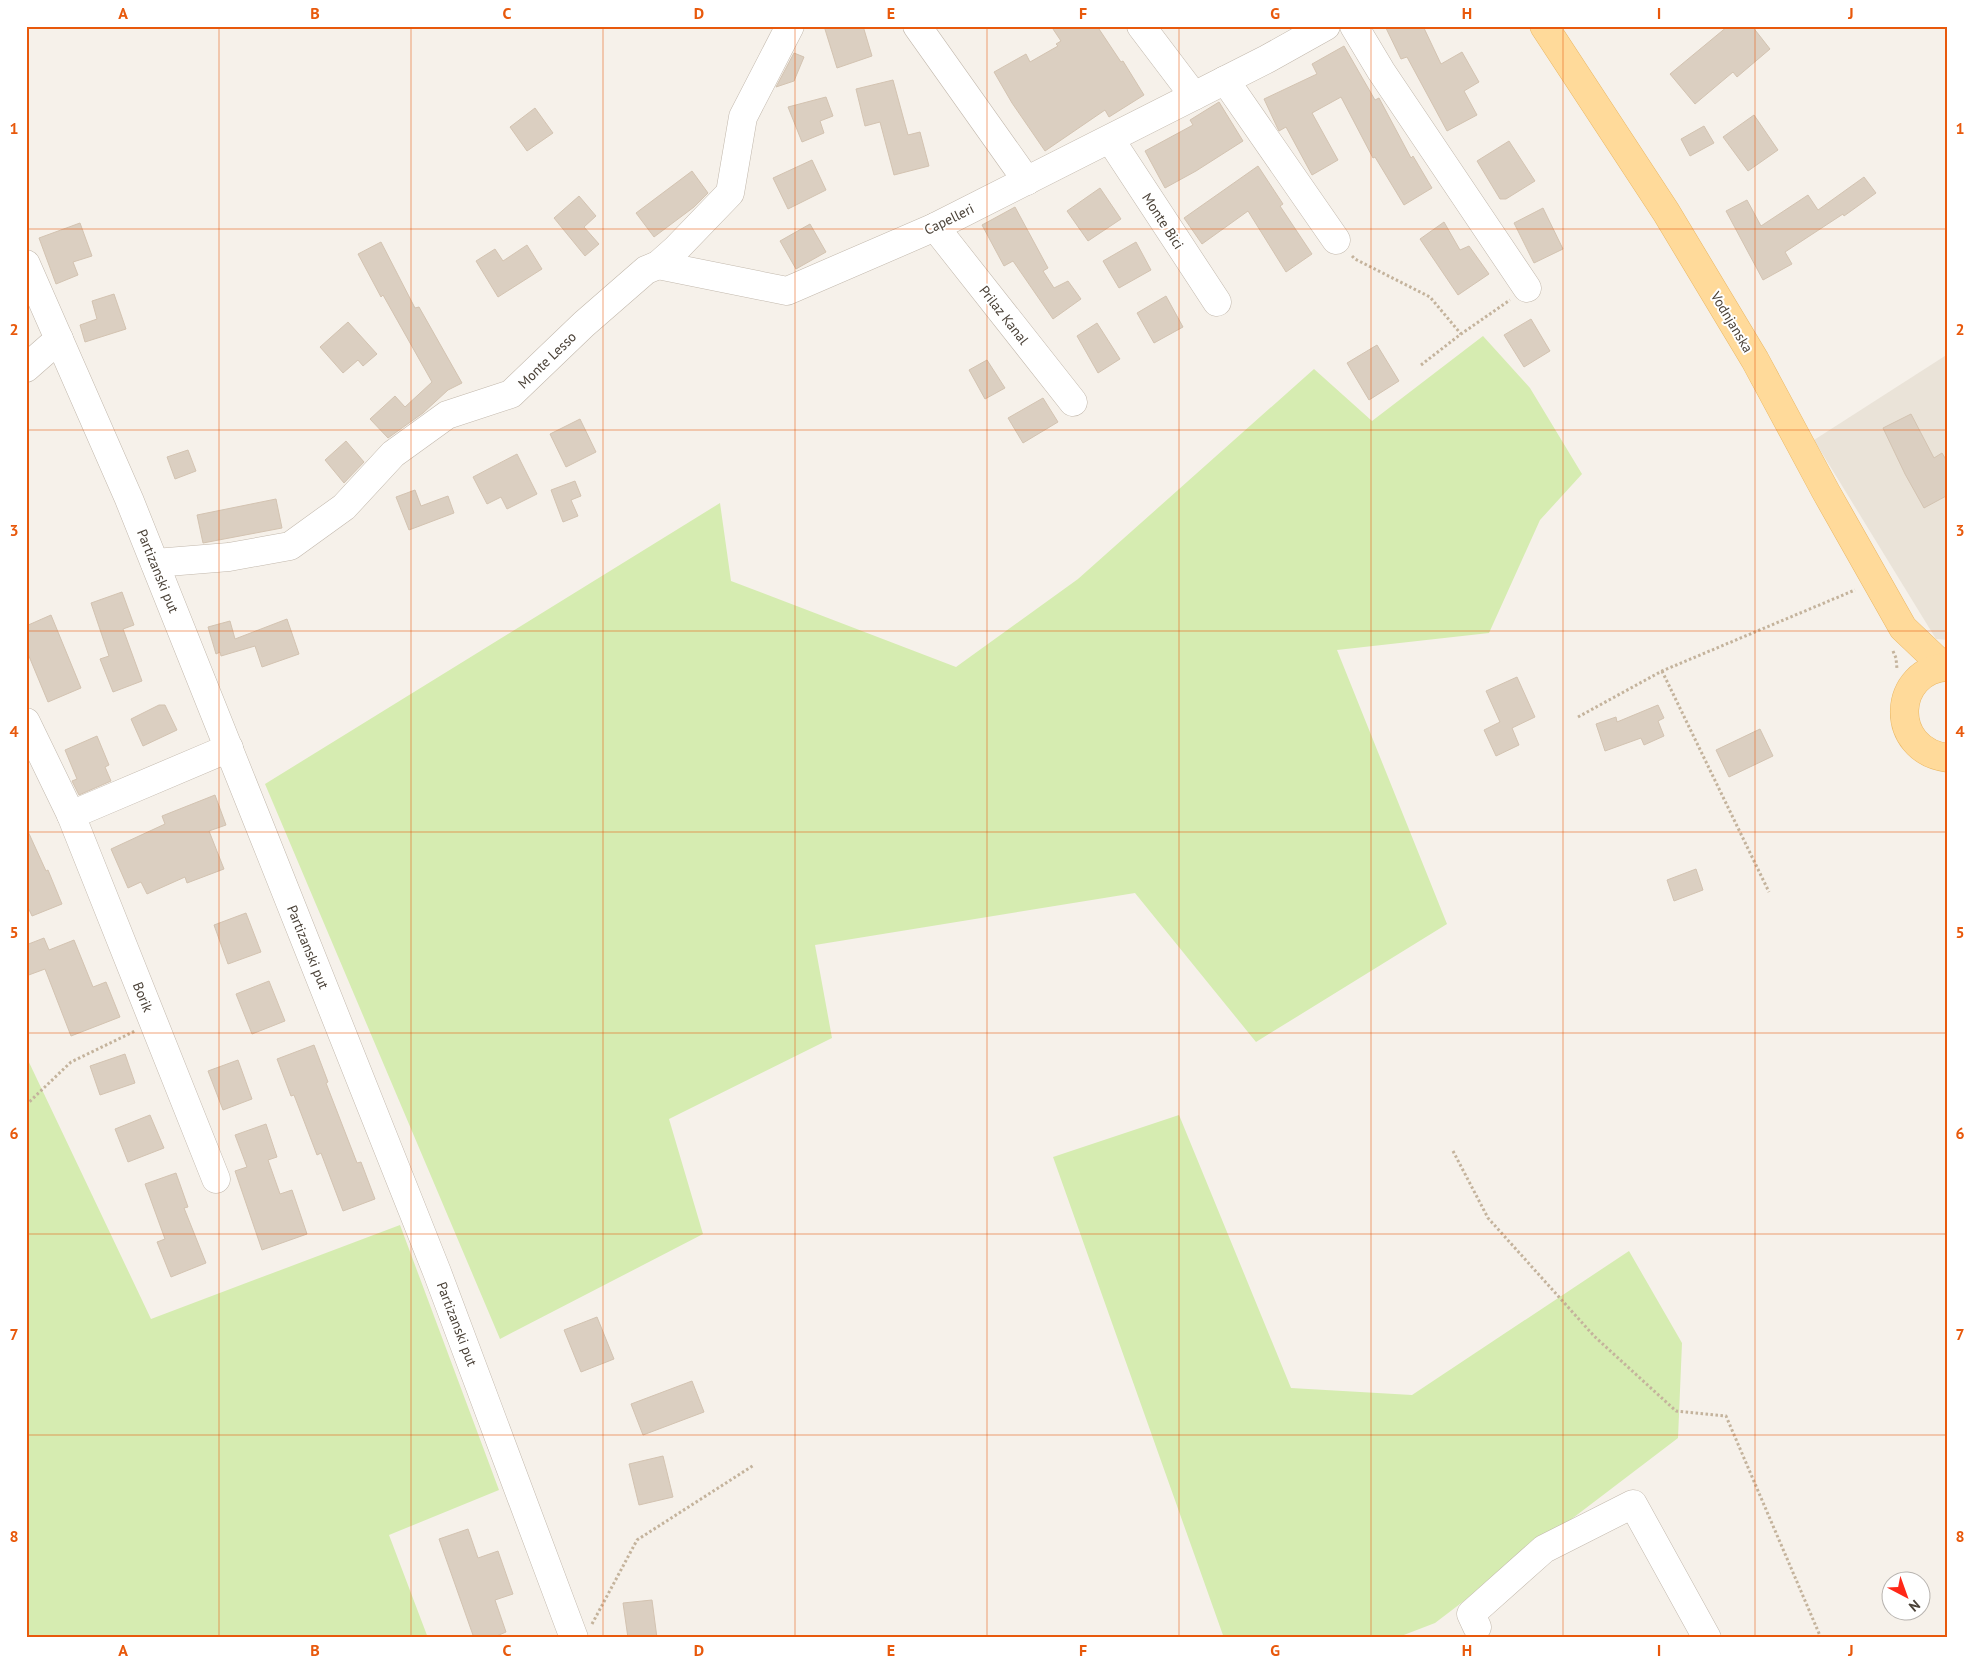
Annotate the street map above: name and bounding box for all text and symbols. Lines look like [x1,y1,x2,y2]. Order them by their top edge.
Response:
text: A [118,3,128,23]
text: B [310,3,320,23]
text: C [503,3,512,23]
text: D [694,3,704,23]
text: E [887,3,895,23]
text: F [1079,3,1087,23]
text: G [1270,3,1280,23]
text: H [1462,3,1472,23]
text: I [1657,3,1661,23]
text: J [1847,3,1854,23]
text: 1 [9,118,19,138]
text: 1 [1955,118,1965,138]
street label: Monte Bici [1138,189,1188,253]
street label: Capelleri [921,199,977,239]
street label: Prilaz Kanal [975,282,1033,348]
street label: Vodnjanska [1706,287,1757,356]
text: 2 [9,319,19,339]
text: 2 [1955,319,1965,339]
street label: Monte Lesso [514,328,580,392]
text: 3 [9,520,19,540]
text: 3 [1955,520,1965,540]
street label: Partizanski put [133,526,183,616]
text: 4 [9,721,19,741]
text: 4 [1955,721,1965,741]
street label: Partizanski put [283,902,333,992]
text: 5 [9,922,19,942]
text: 5 [1955,922,1965,942]
street label: Borik [129,979,157,1015]
text: 6 [9,1123,19,1143]
text: 6 [1955,1123,1965,1143]
street label: Partizanski put [433,1279,481,1369]
text: 7 [9,1324,19,1344]
text: 7 [1955,1324,1965,1344]
text: 8 [9,1526,19,1546]
text: 8 [1955,1526,1965,1546]
north arrow [1882,1572,1932,1622]
text: N [1905,1596,1924,1616]
text: A [118,1640,128,1660]
text: B [310,1640,320,1660]
text: C [503,1640,512,1660]
text: D [694,1640,704,1660]
text: E [887,1640,895,1660]
text: F [1079,1640,1087,1660]
text: G [1270,1640,1280,1660]
text: H [1462,1640,1472,1660]
text: I [1657,1640,1661,1660]
text: J [1847,1640,1854,1660]

